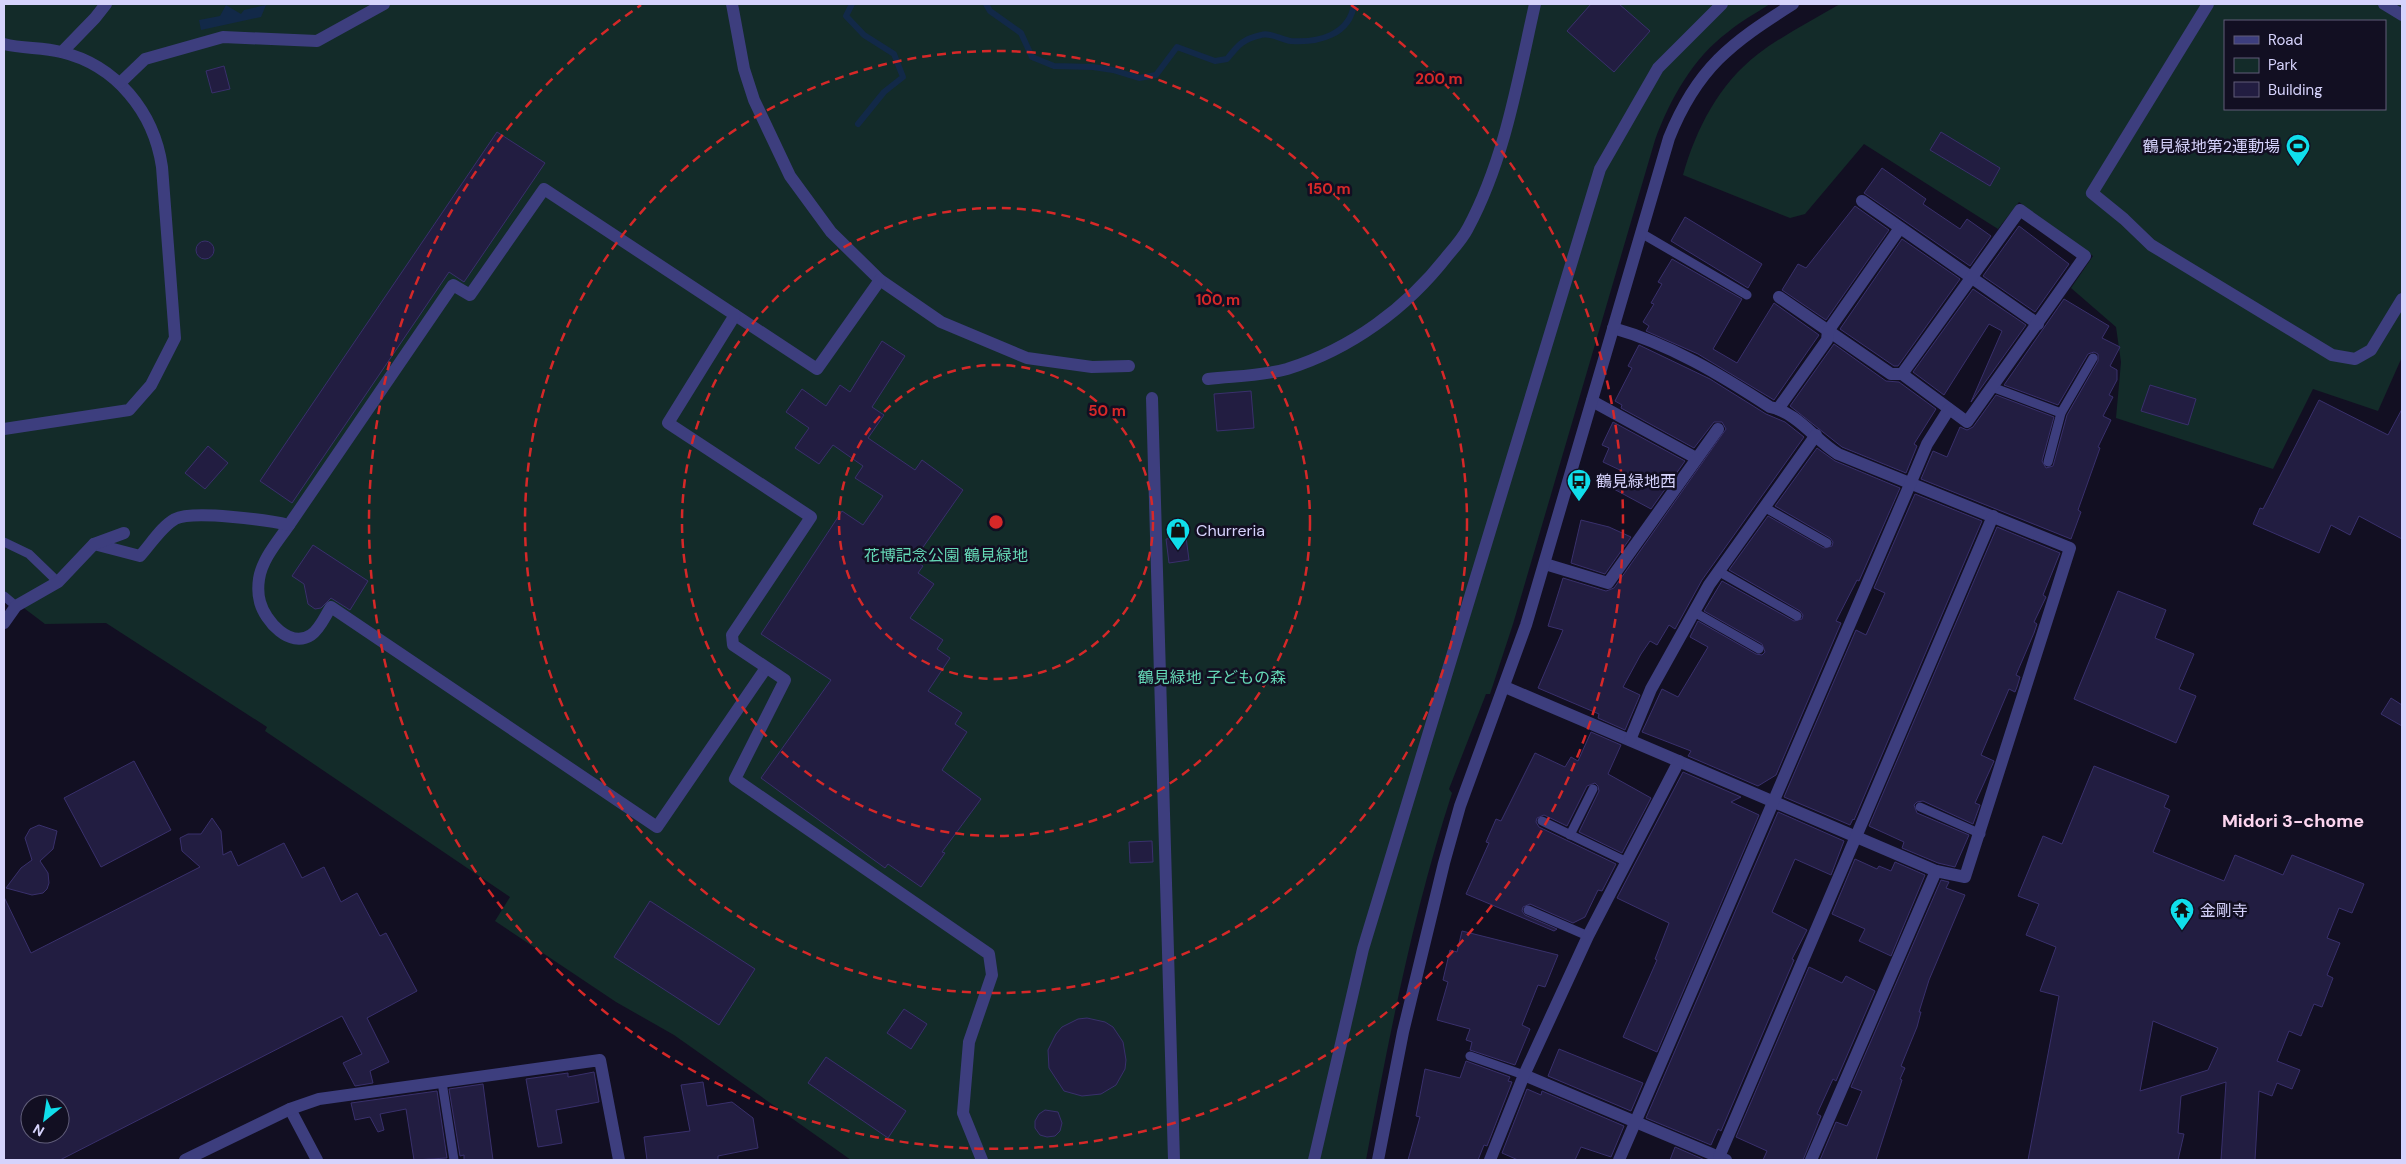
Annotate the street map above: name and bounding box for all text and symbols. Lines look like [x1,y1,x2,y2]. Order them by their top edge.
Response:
legend [2224,20,2386,110]
text: Road [2268,30,2303,50]
text: Park [2268,55,2298,75]
text: 200 m [1415,69,1463,89]
text: Building [2268,80,2323,100]
sports icon: 鶴見緑地第2運動場 [2285,133,2311,167]
place label: 鶴見緑地第2運動場 [2143,136,2280,157]
text: 150 m [1308,179,1351,199]
text: 100 m [1196,290,1240,310]
text: 50 m [1088,401,1126,421]
bus stop icon: 鶴見緑地西 [1566,468,1592,502]
place label: 鶴見緑地西 [1596,471,1676,492]
centre of rings [987,513,1005,531]
shop icon: Churreria [1165,517,1191,551]
place label: Churreria [1196,520,1265,541]
park label: 花博記念公園 鶴見緑地 [864,545,1028,566]
park label: 鶴見緑地 子どもの森 [1138,667,1286,688]
district label: Midori 3-chome [2222,809,2364,833]
temple icon: 金剛寺 [2169,897,2195,931]
place label: 金剛寺 [2200,900,2248,921]
north arrow [20,1094,70,1144]
text: N [30,1120,47,1141]

